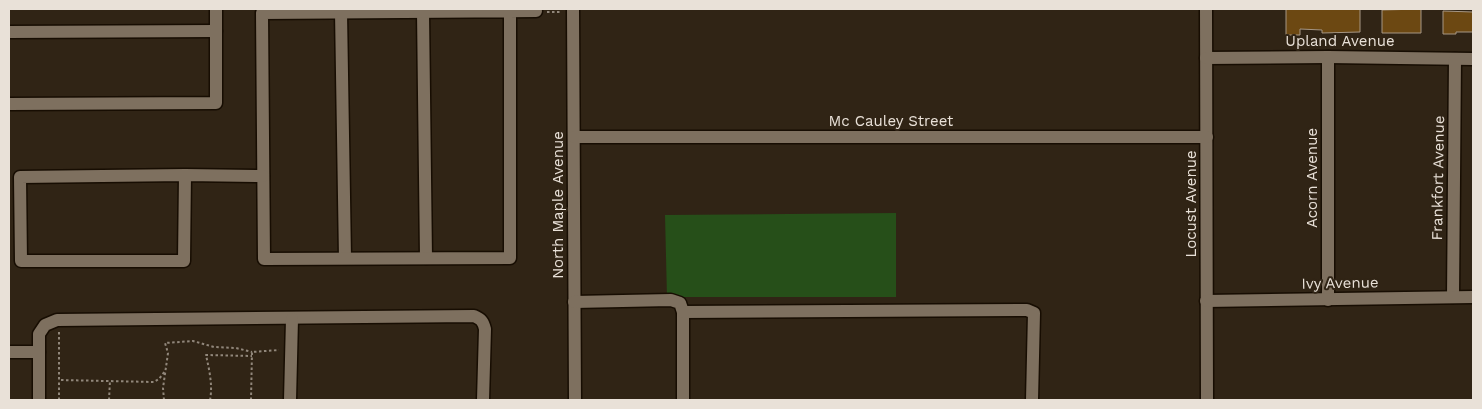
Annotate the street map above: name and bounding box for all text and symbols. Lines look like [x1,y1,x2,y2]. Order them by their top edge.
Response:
street label: Upland Avenue [1285,32,1395,50]
street label: Mc Cauley Street [829,112,954,130]
street label: Frankfort Avenue [1428,115,1448,241]
street label: Acorn Avenue [1303,128,1321,228]
street label: North Maple Avenue [549,131,567,279]
street label: Locust Avenue [1182,150,1200,258]
street label: Ivy Avenue [1301,273,1379,293]

